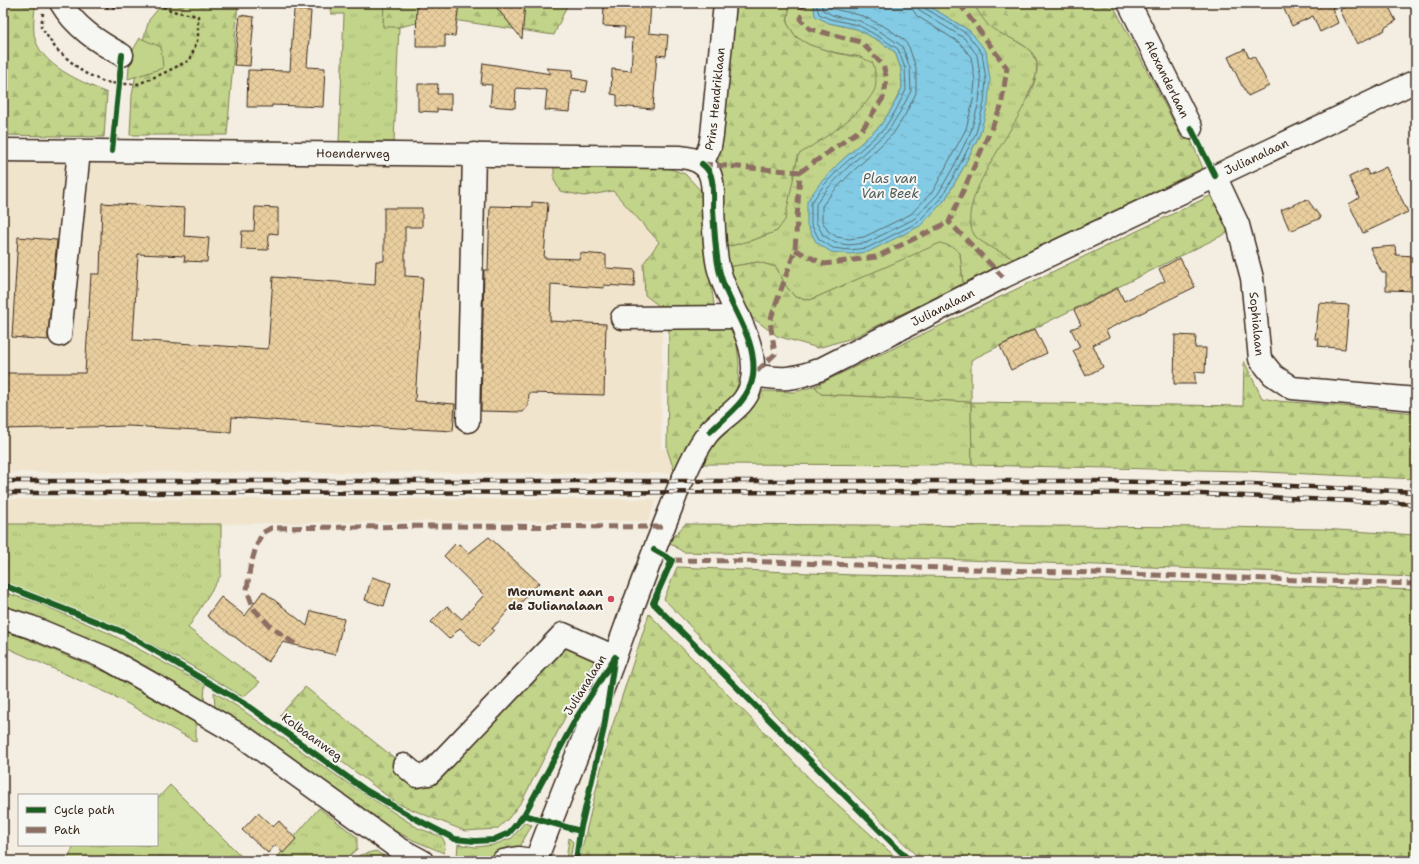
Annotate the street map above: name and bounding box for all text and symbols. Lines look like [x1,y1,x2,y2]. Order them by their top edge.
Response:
street label: Alexanderlaan [1141,37,1193,121]
street label: Prins Hendriklaan [701,47,729,153]
street label: Julianalaan [1222,135,1291,179]
street label: Hoenderweg [316,145,390,162]
water label: Plas van Van Beek [861,170,919,202]
street label: Julianalaan [908,285,977,330]
street label: Sophialaan [1245,291,1268,357]
place label: Monument aan de Julianalaan [507,584,603,614]
marker: Monument aan de Julianalaan [606,594,616,604]
street label: Julianalaan [560,652,610,718]
street label: Kolbaanweg [278,710,346,764]
legend [18,794,158,846]
text: Cycle path [54,802,115,818]
text: Path [54,822,80,838]

